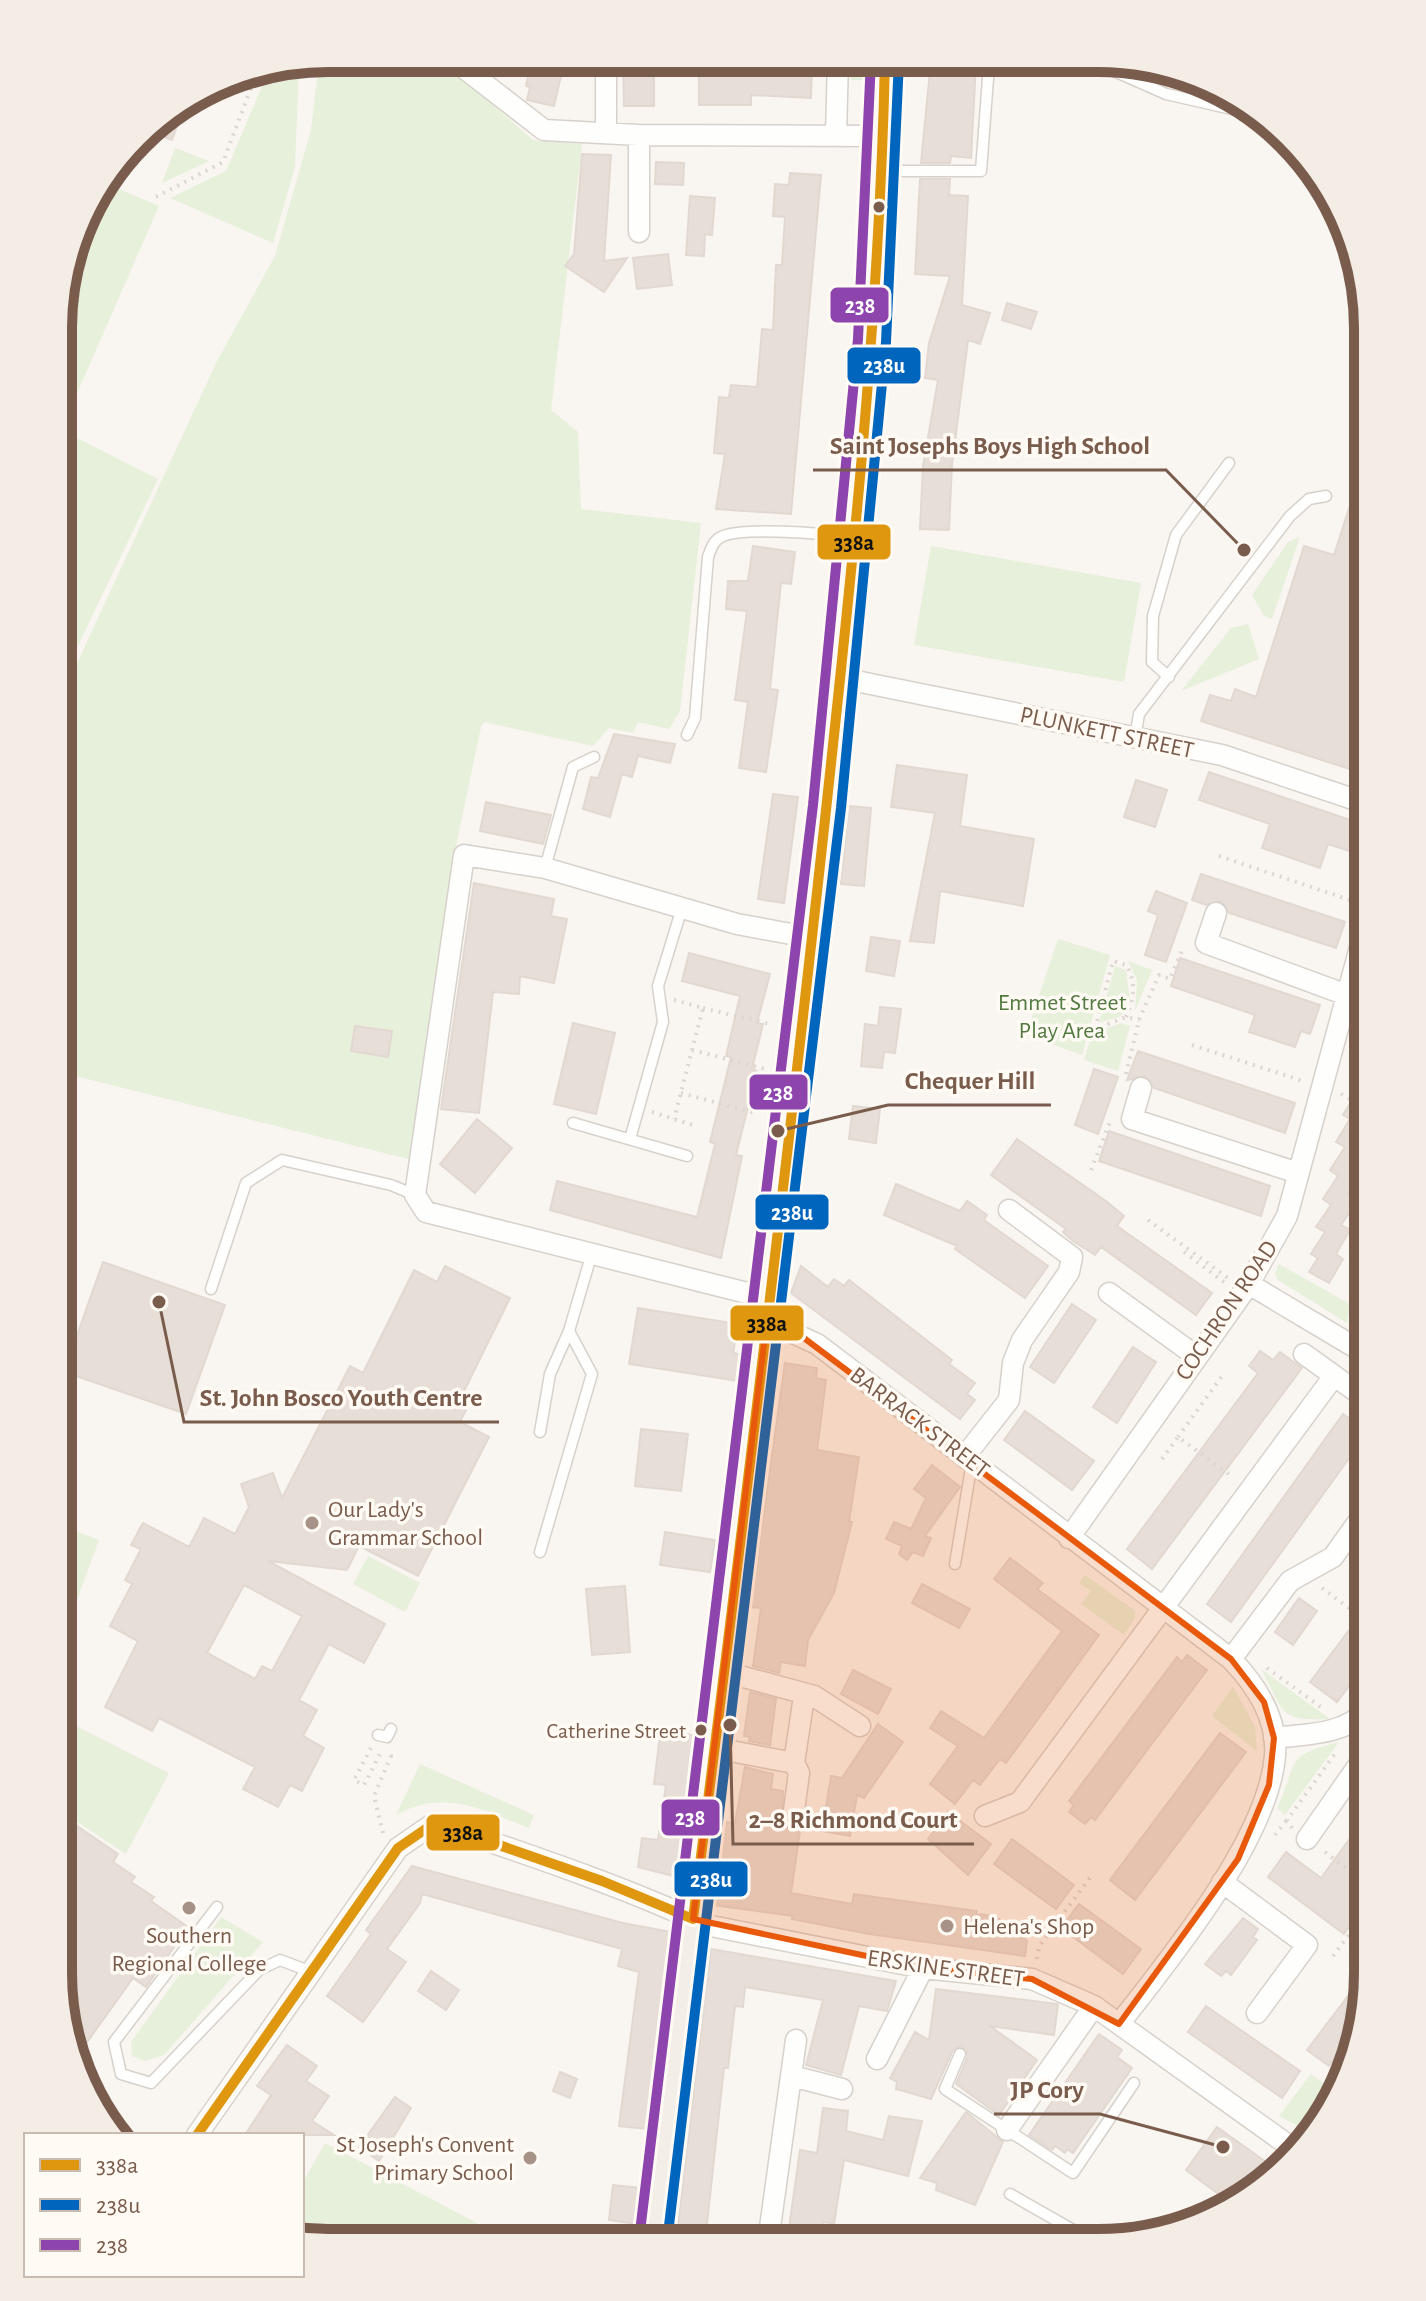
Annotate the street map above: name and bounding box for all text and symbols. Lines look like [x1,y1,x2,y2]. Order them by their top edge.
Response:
unlabelled marker [871,199,887,215]
line badge: 238 [829,286,890,324]
text: 238 [845,295,875,317]
line badge: 238u [846,346,922,385]
text: 238u [863,355,906,377]
callout: Saint Josephs Boys High School [813,420,1166,470]
text: Saint Josephs Boys High School [830,433,1150,459]
line badge: 338a [816,523,892,561]
text: 338a [834,532,875,554]
street label: PLUNKETT STREET [1018,703,1196,763]
park label: Emmet Street Play Area [998,991,1127,1043]
callout: Chequer Hill [888,1055,1051,1105]
text: Chequer Hill [905,1068,1035,1094]
line badge: 238 [748,1073,809,1111]
text: 238 [763,1082,793,1104]
line badge: 238u [754,1193,830,1231]
text: 238u [771,1202,814,1224]
street label: COCHRON ROAD [1171,1236,1282,1385]
line badge: 338a [729,1304,805,1342]
text: 338a [747,1313,788,1335]
street label: BARRACK STREET [845,1363,994,1483]
callout: St. John Bosco Youth Centre [184,1372,499,1422]
text: St. John Bosco Youth Centre [199,1385,483,1411]
place label: Our Lady's Grammar School [328,1498,483,1550]
marker: Our Lady's Grammar School [303,1514,321,1532]
place label: Catherine Street [546,1720,686,1742]
marker: Catherine Street [693,1722,709,1738]
callout: 2–8 Richmond Court [733,1794,974,1844]
line badge: 238 [660,1798,721,1837]
text: 238 [675,1807,705,1829]
text: 2–8 Richmond Court [749,1807,958,1833]
line badge: 338a [425,1813,501,1852]
text: 338a [443,1822,484,1844]
line badge: 238u [673,1860,749,1898]
text: 238u [690,1869,733,1891]
marker: Southern Regional College [180,1899,198,1917]
place label: Helena's Shop [963,1915,1094,1939]
marker: Helena's Shop [938,1917,956,1935]
place label: Southern Regional College [112,1924,266,1976]
street label: ERSKINE STREET [866,1946,1026,1992]
callout: JP Cory [994,2064,1100,2114]
text: JP Cory [1010,2077,1084,2103]
legend [24,2133,304,2277]
place label: St Joseph's Convent Primary School [336,2133,514,2185]
marker: St Joseph's Convent Primary School [521,2149,539,2167]
text: 338a [96,2154,138,2178]
text: 238u [96,2194,140,2218]
text: 238 [96,2234,128,2258]

